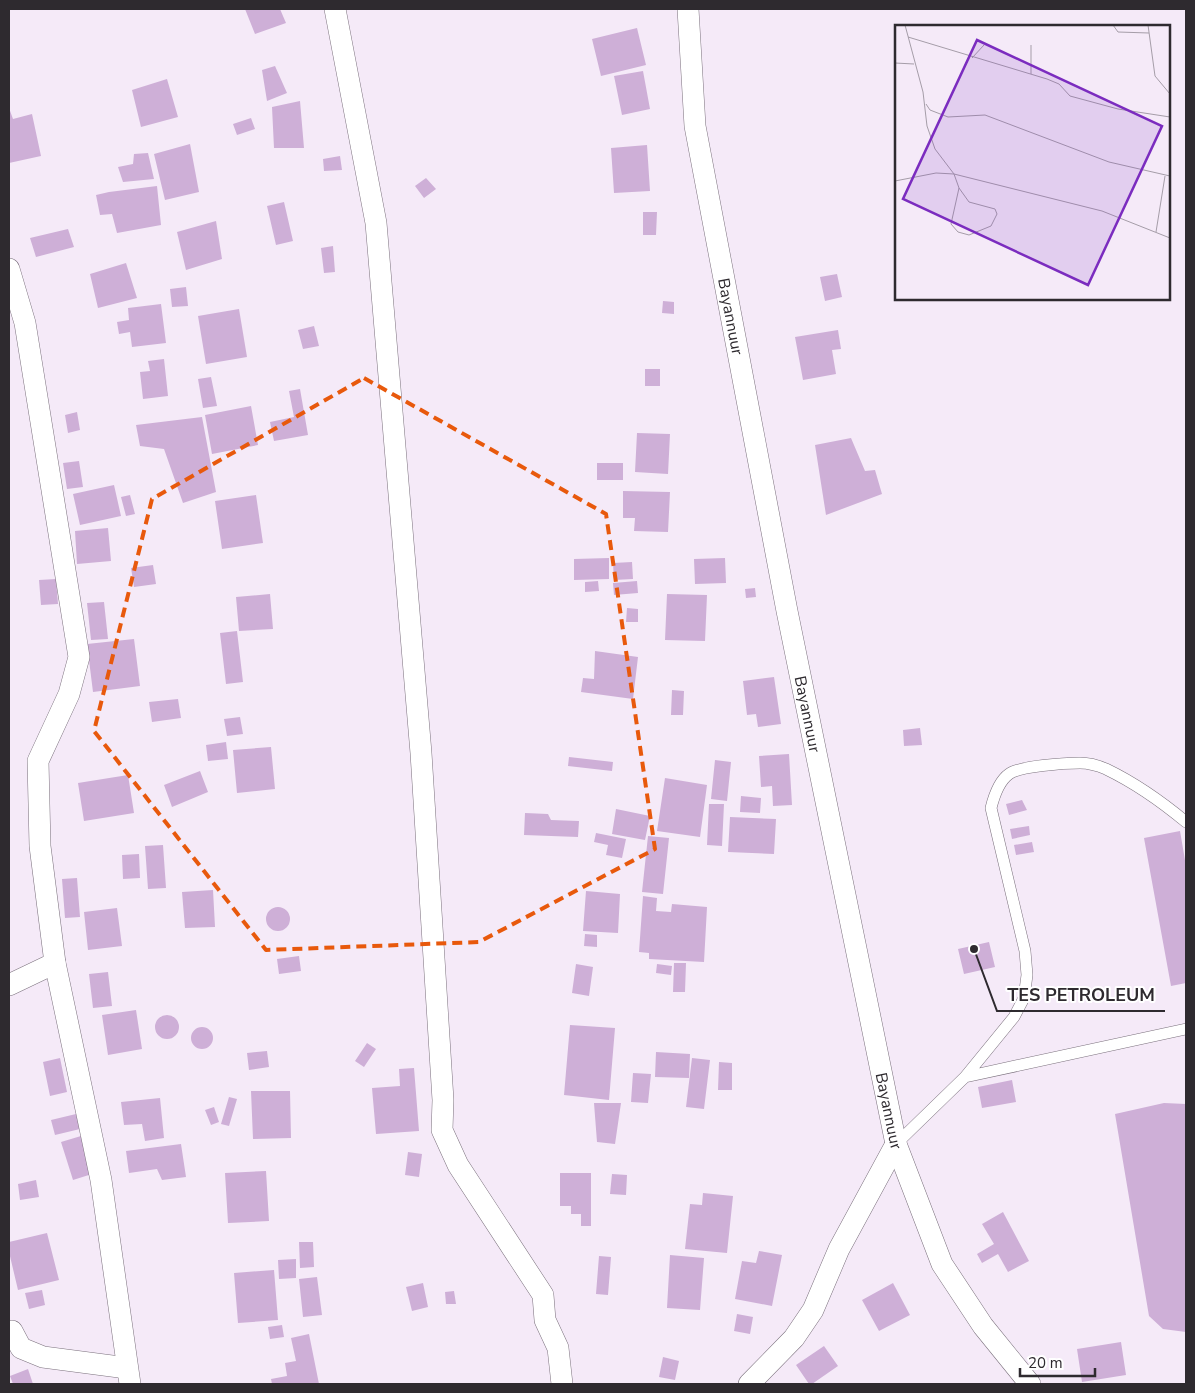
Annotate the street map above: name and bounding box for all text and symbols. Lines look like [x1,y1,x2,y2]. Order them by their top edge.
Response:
inset map [895,25,1170,300]
street label: Bayannuur [712,276,748,357]
street label: Bayannuur [789,674,826,755]
callout: TES PETROLEUM [997,978,1165,1011]
text: TES PETROLEUM [1007,983,1155,1007]
street label: Bayannuur [870,1071,907,1153]
scale bar [1020,1346,1095,1378]
text: 20 m [1028,1353,1063,1373]

